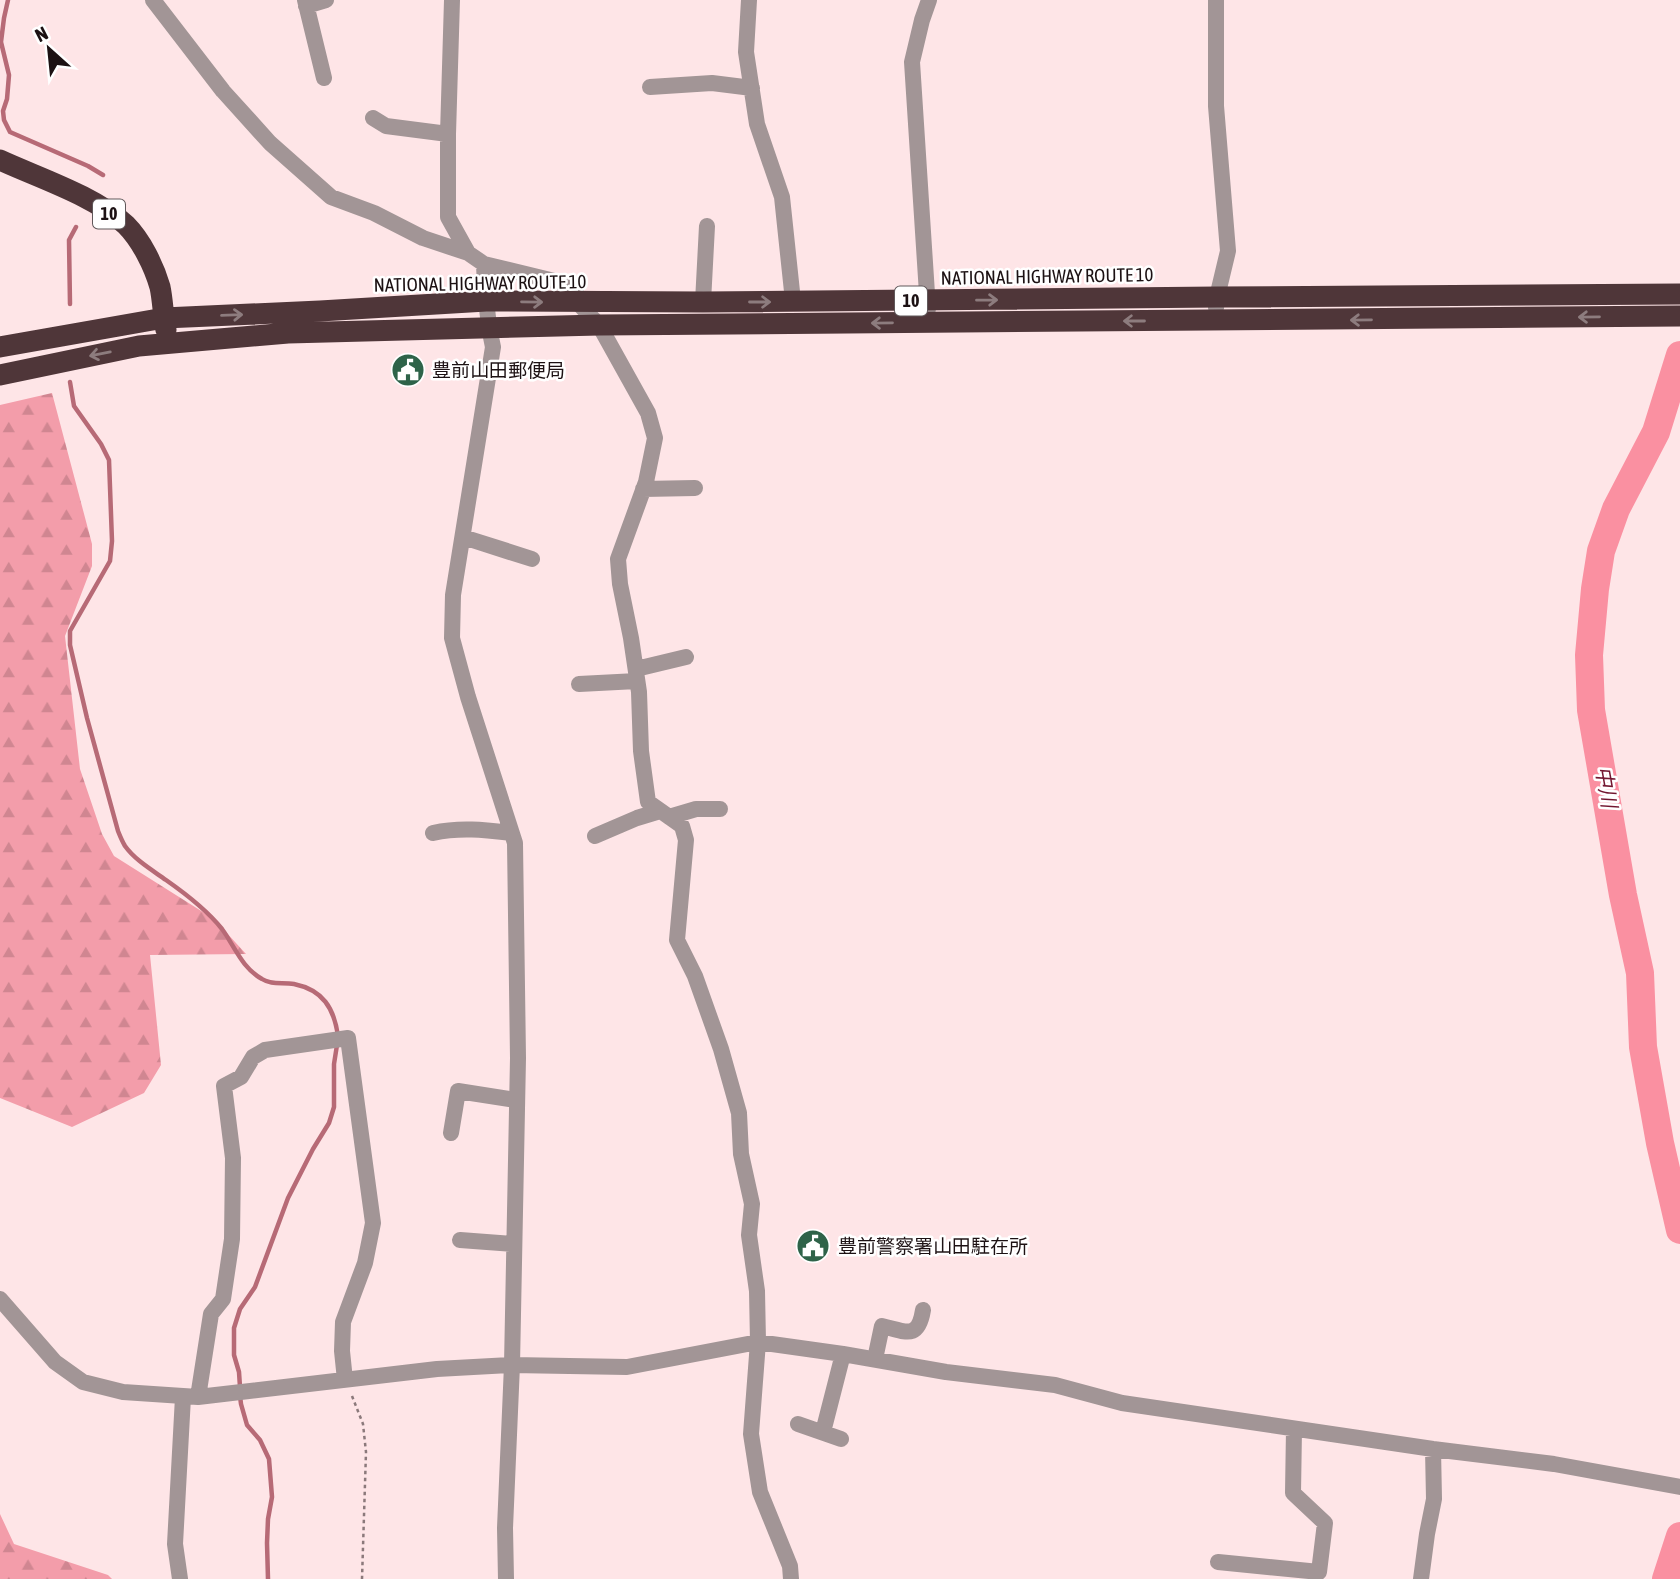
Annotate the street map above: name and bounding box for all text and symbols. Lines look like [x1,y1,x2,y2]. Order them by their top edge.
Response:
north arrow [14,14,84,84]
text: N [31,22,51,46]
road number: 10 [93,200,125,229]
street label: NATIONAL HIGHWAY ROUTE 10 [940,263,1154,289]
street label: NATIONAL HIGHWAY ROUTE 10 [373,270,587,296]
road number: 10 [895,286,927,316]
one-way arrow [976,293,999,306]
one-way arrow [521,295,544,309]
one-way arrow [748,295,771,309]
one-way arrow [220,308,243,321]
one-way arrow [1578,310,1601,324]
one-way arrow [1350,313,1373,326]
one-way arrow [1123,314,1146,328]
one-way arrow [871,316,894,330]
one-way arrow [89,347,112,361]
public building icon: 豊前山田郵便局 [389,351,427,389]
place label: 豊前山田郵便局 [432,359,565,381]
water label: 中川 [1592,764,1623,812]
public building icon: 豊前警察署山田駐在所 [794,1227,832,1265]
place label: 豊前警察署山田駐在所 [838,1235,1028,1257]

